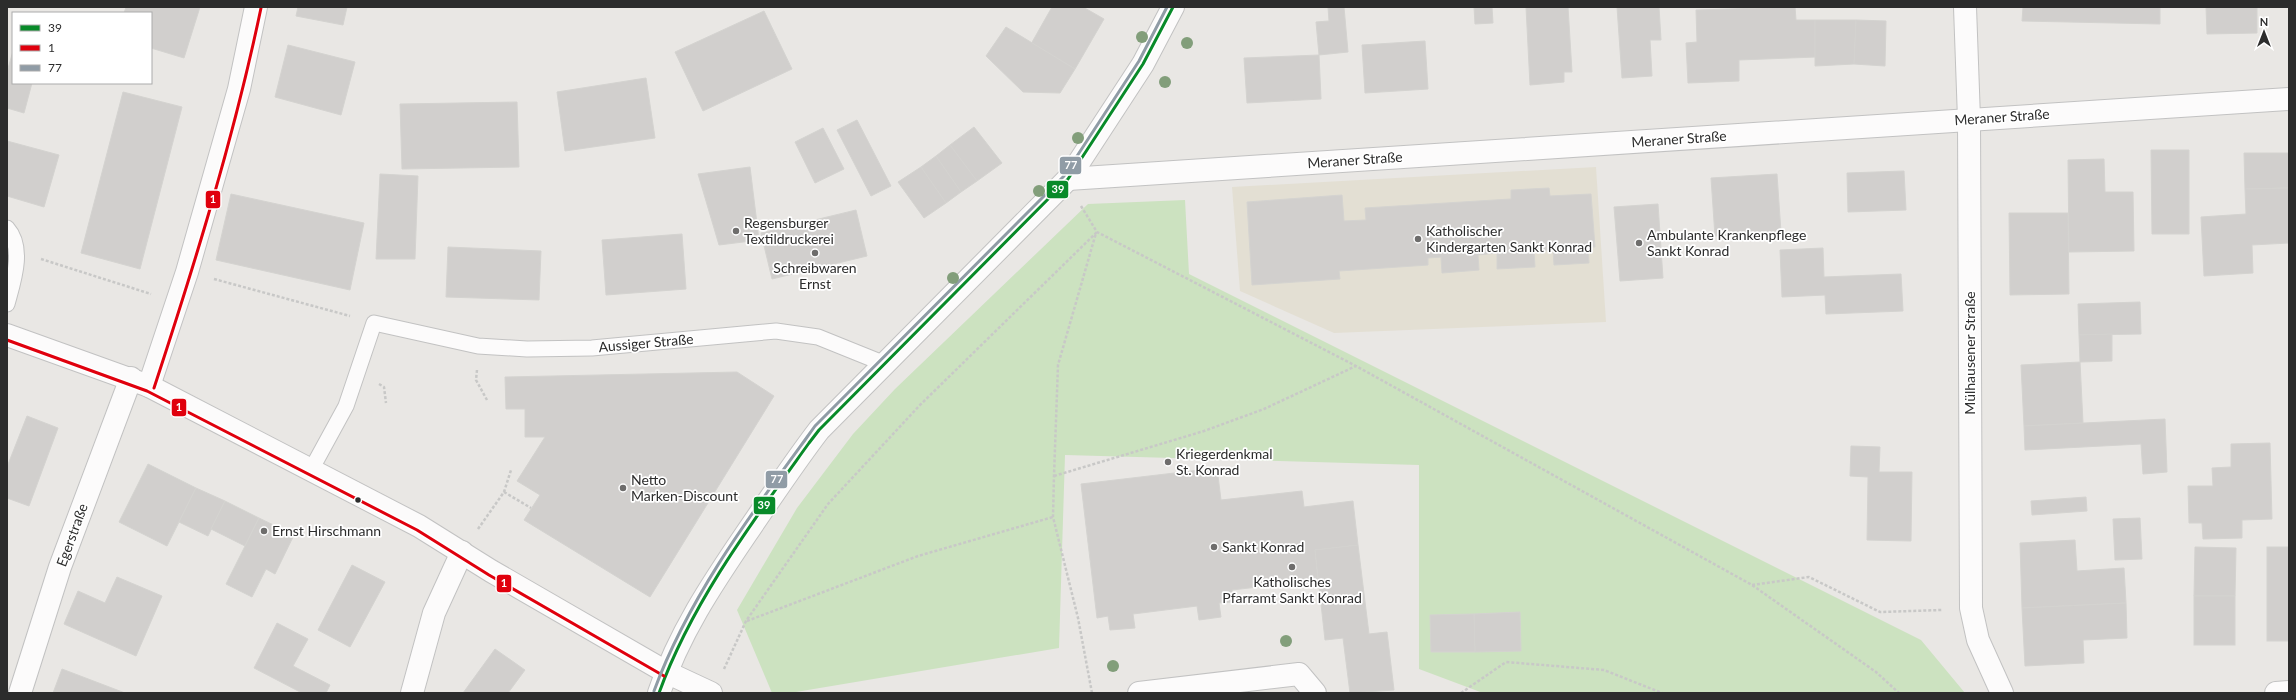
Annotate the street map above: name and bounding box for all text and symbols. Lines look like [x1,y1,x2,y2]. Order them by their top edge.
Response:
legend [12,12,152,84]
north arrow [2244,12,2284,52]
text: N [2260,15,2268,28]
text: 39 [48,20,62,35]
text: 1 [48,40,55,55]
text: 77 [48,60,62,75]
street label: Meraner Straße [1954,105,2050,128]
street label: Meraner Straße [1631,127,1727,150]
street label: Meraner Straße [1307,148,1403,171]
line badge: 77 [1059,156,1082,175]
text: 77 [1065,158,1077,171]
line badge: 39 [1046,180,1069,199]
text: 39 [1052,182,1064,195]
line badge: 1 [205,190,221,209]
text: 1 [210,192,216,205]
place label: Regensburger Textildruckerei [744,214,834,247]
place label: Katholischer Kindergarten Sankt Konrad [1426,222,1592,255]
marker: Regensburger Textildruckerei [731,226,741,236]
place label: Ambulante Krankenpflege Sankt Konrad [1647,226,1806,259]
marker: Katholischer Kindergarten Sankt Konrad [1413,234,1423,244]
marker: Ambulante Krankenpflege Sankt Konrad [1634,238,1644,248]
marker: Schreibwaren Ernst [810,248,820,258]
place label: Schreibwaren Ernst [773,259,857,292]
street label: Mülhausener Straße [1961,291,1978,415]
street label: Aussiger Straße [598,330,694,355]
line badge: 1 [171,398,187,417]
text: 1 [176,400,182,413]
place label: Kriegerdenkmal St. Konrad [1176,445,1272,478]
marker: Kriegerdenkmal St. Konrad [1163,457,1173,467]
line badge: 77 [765,470,788,489]
place label: Netto Marken-Discount [631,471,738,504]
text: 77 [771,472,783,485]
marker: Netto Marken-Discount [618,483,628,493]
unlabelled marker [353,495,363,505]
line badge: 39 [753,496,776,515]
text: 39 [758,498,770,511]
street label: Egerstraße [52,501,91,569]
place label: Ernst Hirschmann [272,522,381,539]
marker: Ernst Hirschmann [259,526,269,536]
place label: Sankt Konrad [1222,538,1304,555]
marker: Sankt Konrad [1209,542,1219,552]
marker: Katholisches Pfarramt Sankt Konrad [1287,562,1297,572]
place label: Katholisches Pfarramt Sankt Konrad [1222,573,1362,606]
line badge: 1 [496,574,512,593]
text: 1 [501,576,507,589]

